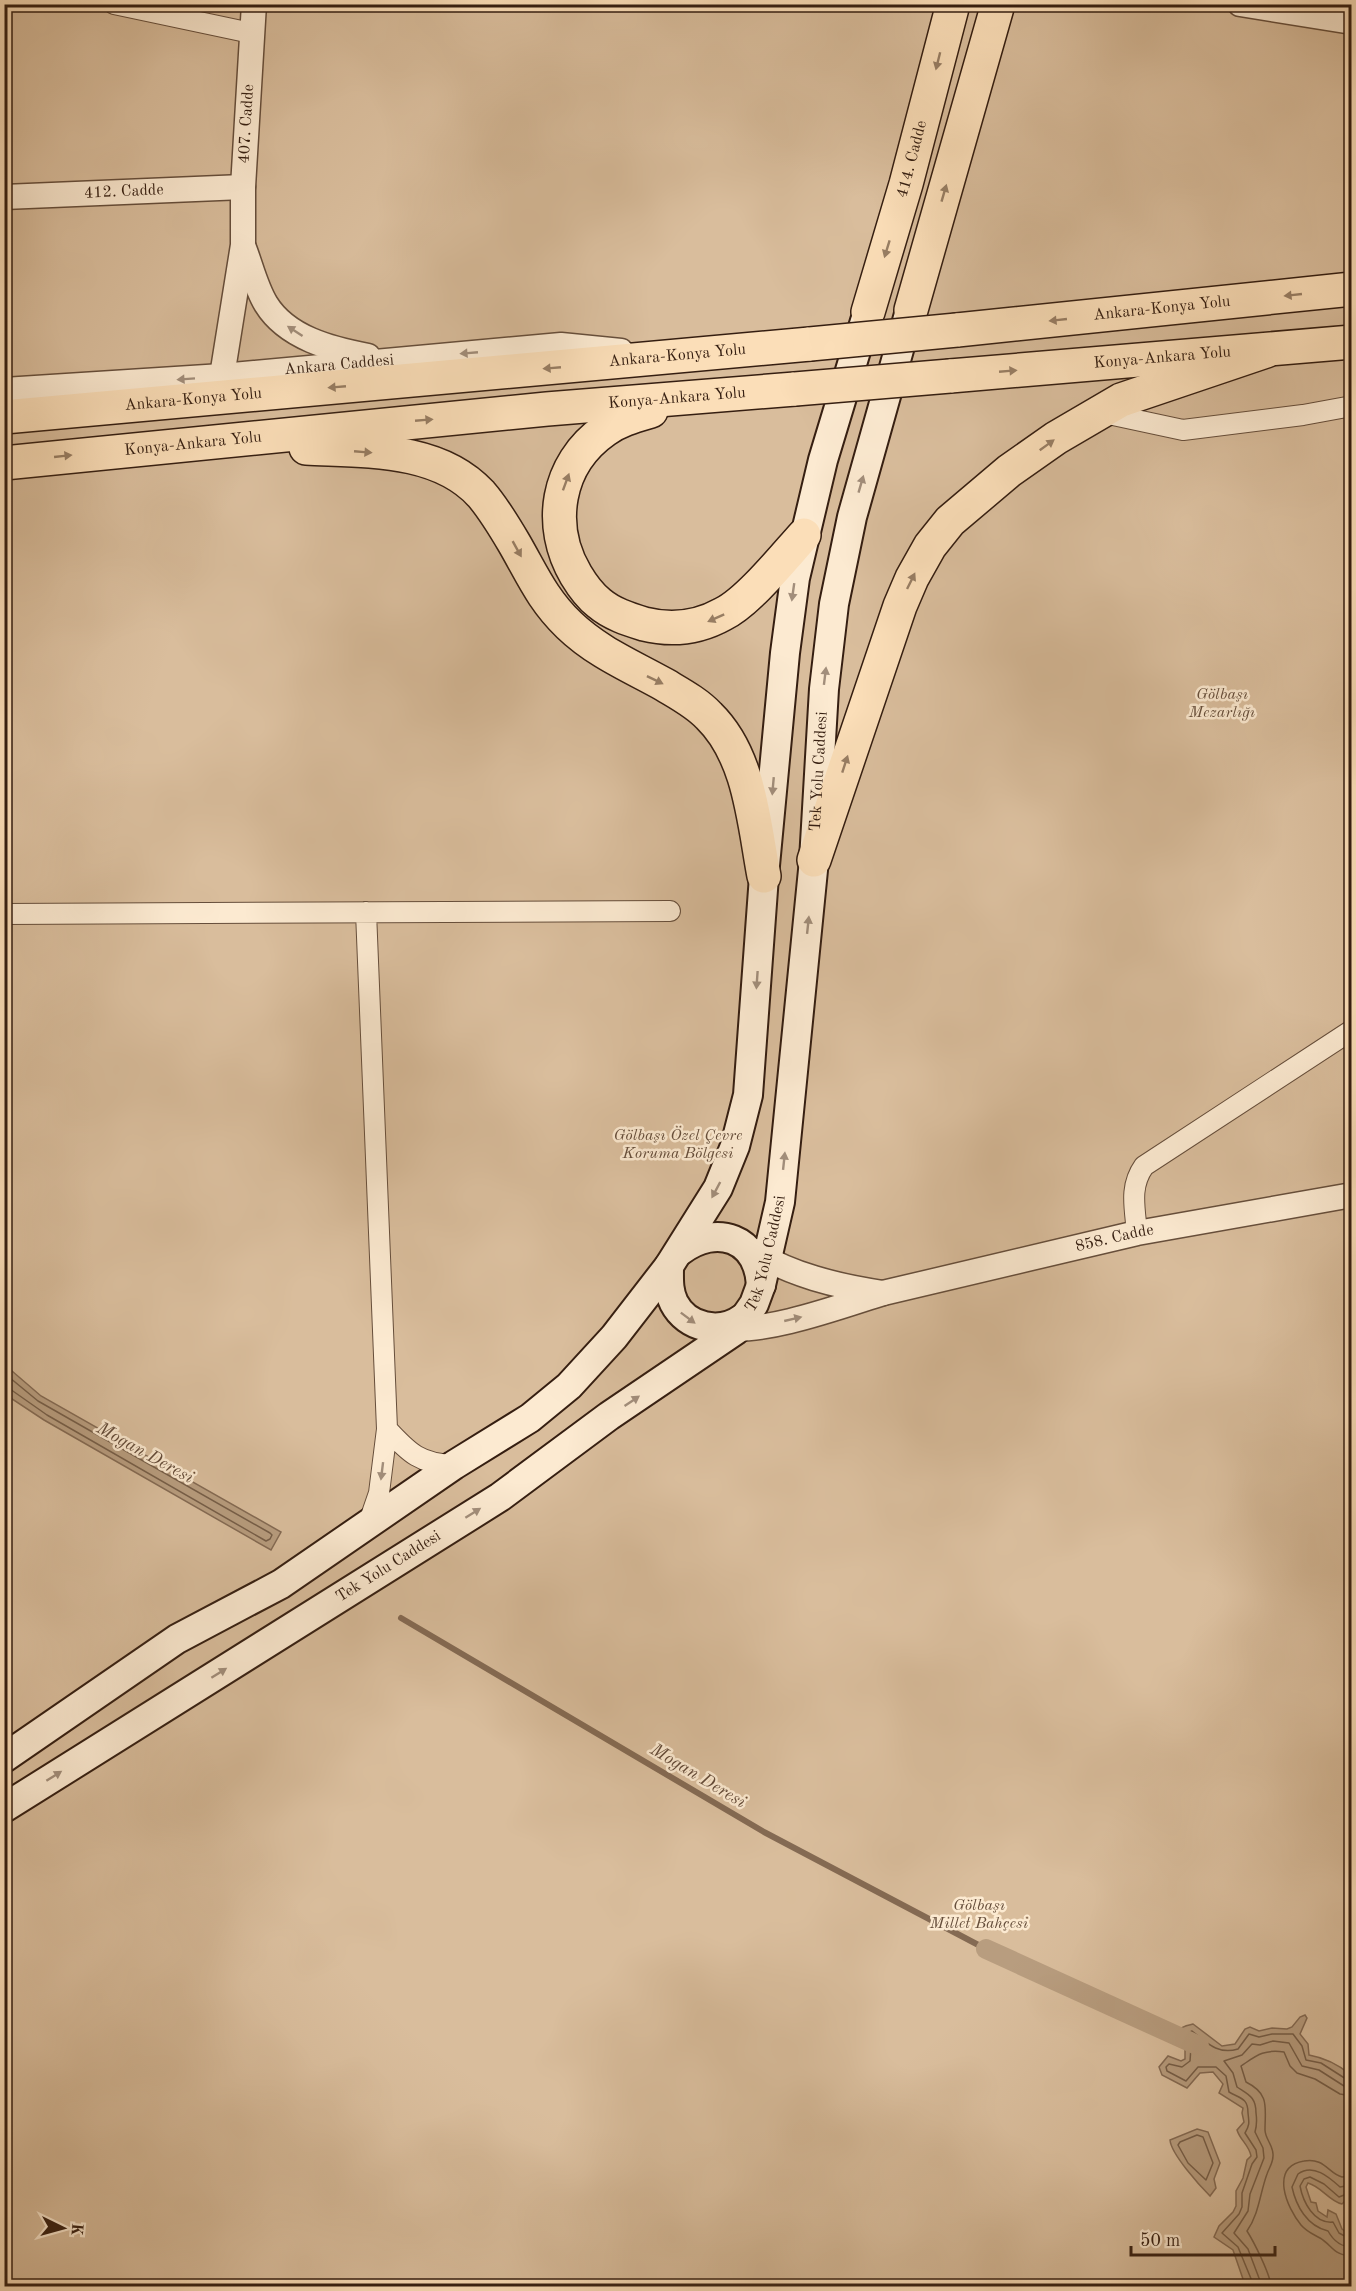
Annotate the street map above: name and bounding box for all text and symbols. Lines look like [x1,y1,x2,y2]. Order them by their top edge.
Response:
one-way arrow [933,52,942,70]
street label: 407. Cadde [236,84,257,164]
street label: 414. Cadde [894,119,930,200]
street label: 412. Cadde [84,182,164,202]
one-way arrow [940,184,949,202]
one-way arrow [881,240,891,258]
one-way arrow [1284,290,1303,300]
street label: Ankara-Konya Yolu [1093,294,1232,324]
one-way arrow [1048,315,1067,325]
one-way arrow [287,326,303,337]
street label: Ankara-Konya Yolu [608,342,747,370]
street label: Konya-Ankara Yolu [1093,344,1232,372]
one-way arrow [459,348,478,358]
street label: Ankara Caddesi [284,352,395,378]
one-way arrow [543,363,562,373]
one-way arrow [999,367,1018,376]
one-way arrow [176,374,195,383]
one-way arrow [327,382,346,392]
street label: Konya-Ankara Yolu [608,385,747,412]
street label: Ankara-Konya Yolu [124,386,263,414]
one-way arrow [414,416,433,425]
street label: Konya-Ankara Yolu [124,429,263,459]
one-way arrow [1039,439,1054,451]
one-way arrow [353,447,372,456]
one-way arrow [53,452,72,461]
one-way arrow [561,473,571,491]
one-way arrow [857,475,866,493]
one-way arrow [512,541,522,558]
one-way arrow [906,572,916,589]
one-way arrow [789,583,798,602]
one-way arrow [708,613,725,622]
one-way arrow [821,666,830,685]
one-way arrow [646,675,663,685]
park label: Gölbaşı Mezarlığı [1188,687,1255,721]
street label: Tek Yolu Caddesi [808,711,831,832]
one-way arrow [841,755,850,773]
one-way arrow [768,777,778,796]
one-way arrow [803,916,813,935]
one-way arrow [752,971,761,990]
park label: Gölbaşı Özel Çevre Koruma Bölgesi [613,1126,743,1162]
one-way arrow [779,1152,789,1171]
one-way arrow [711,1182,721,1199]
street label: Tek Yolu Caddesi [743,1195,789,1315]
street label: 858. Cadde [1074,1222,1155,1255]
one-way arrow [681,1311,696,1323]
one-way arrow [784,1313,802,1323]
one-way arrow [624,1395,640,1407]
water label: Mogan Deresi [93,1419,196,1487]
one-way arrow [377,1461,386,1480]
one-way arrow [465,1508,481,1519]
street label: Tek Yolu Caddesi [333,1528,444,1606]
one-way arrow [211,1667,227,1678]
water label: Mogan Deresi [646,1740,749,1811]
one-way arrow [46,1771,62,1782]
park label: Gölbaşı Millet Bahçesi [929,1898,1029,1932]
north arrow [33,2198,93,2258]
scale bar [1131,2219,1275,2257]
text: K [67,2222,84,2236]
text: 50 m [1140,2232,1180,2250]

